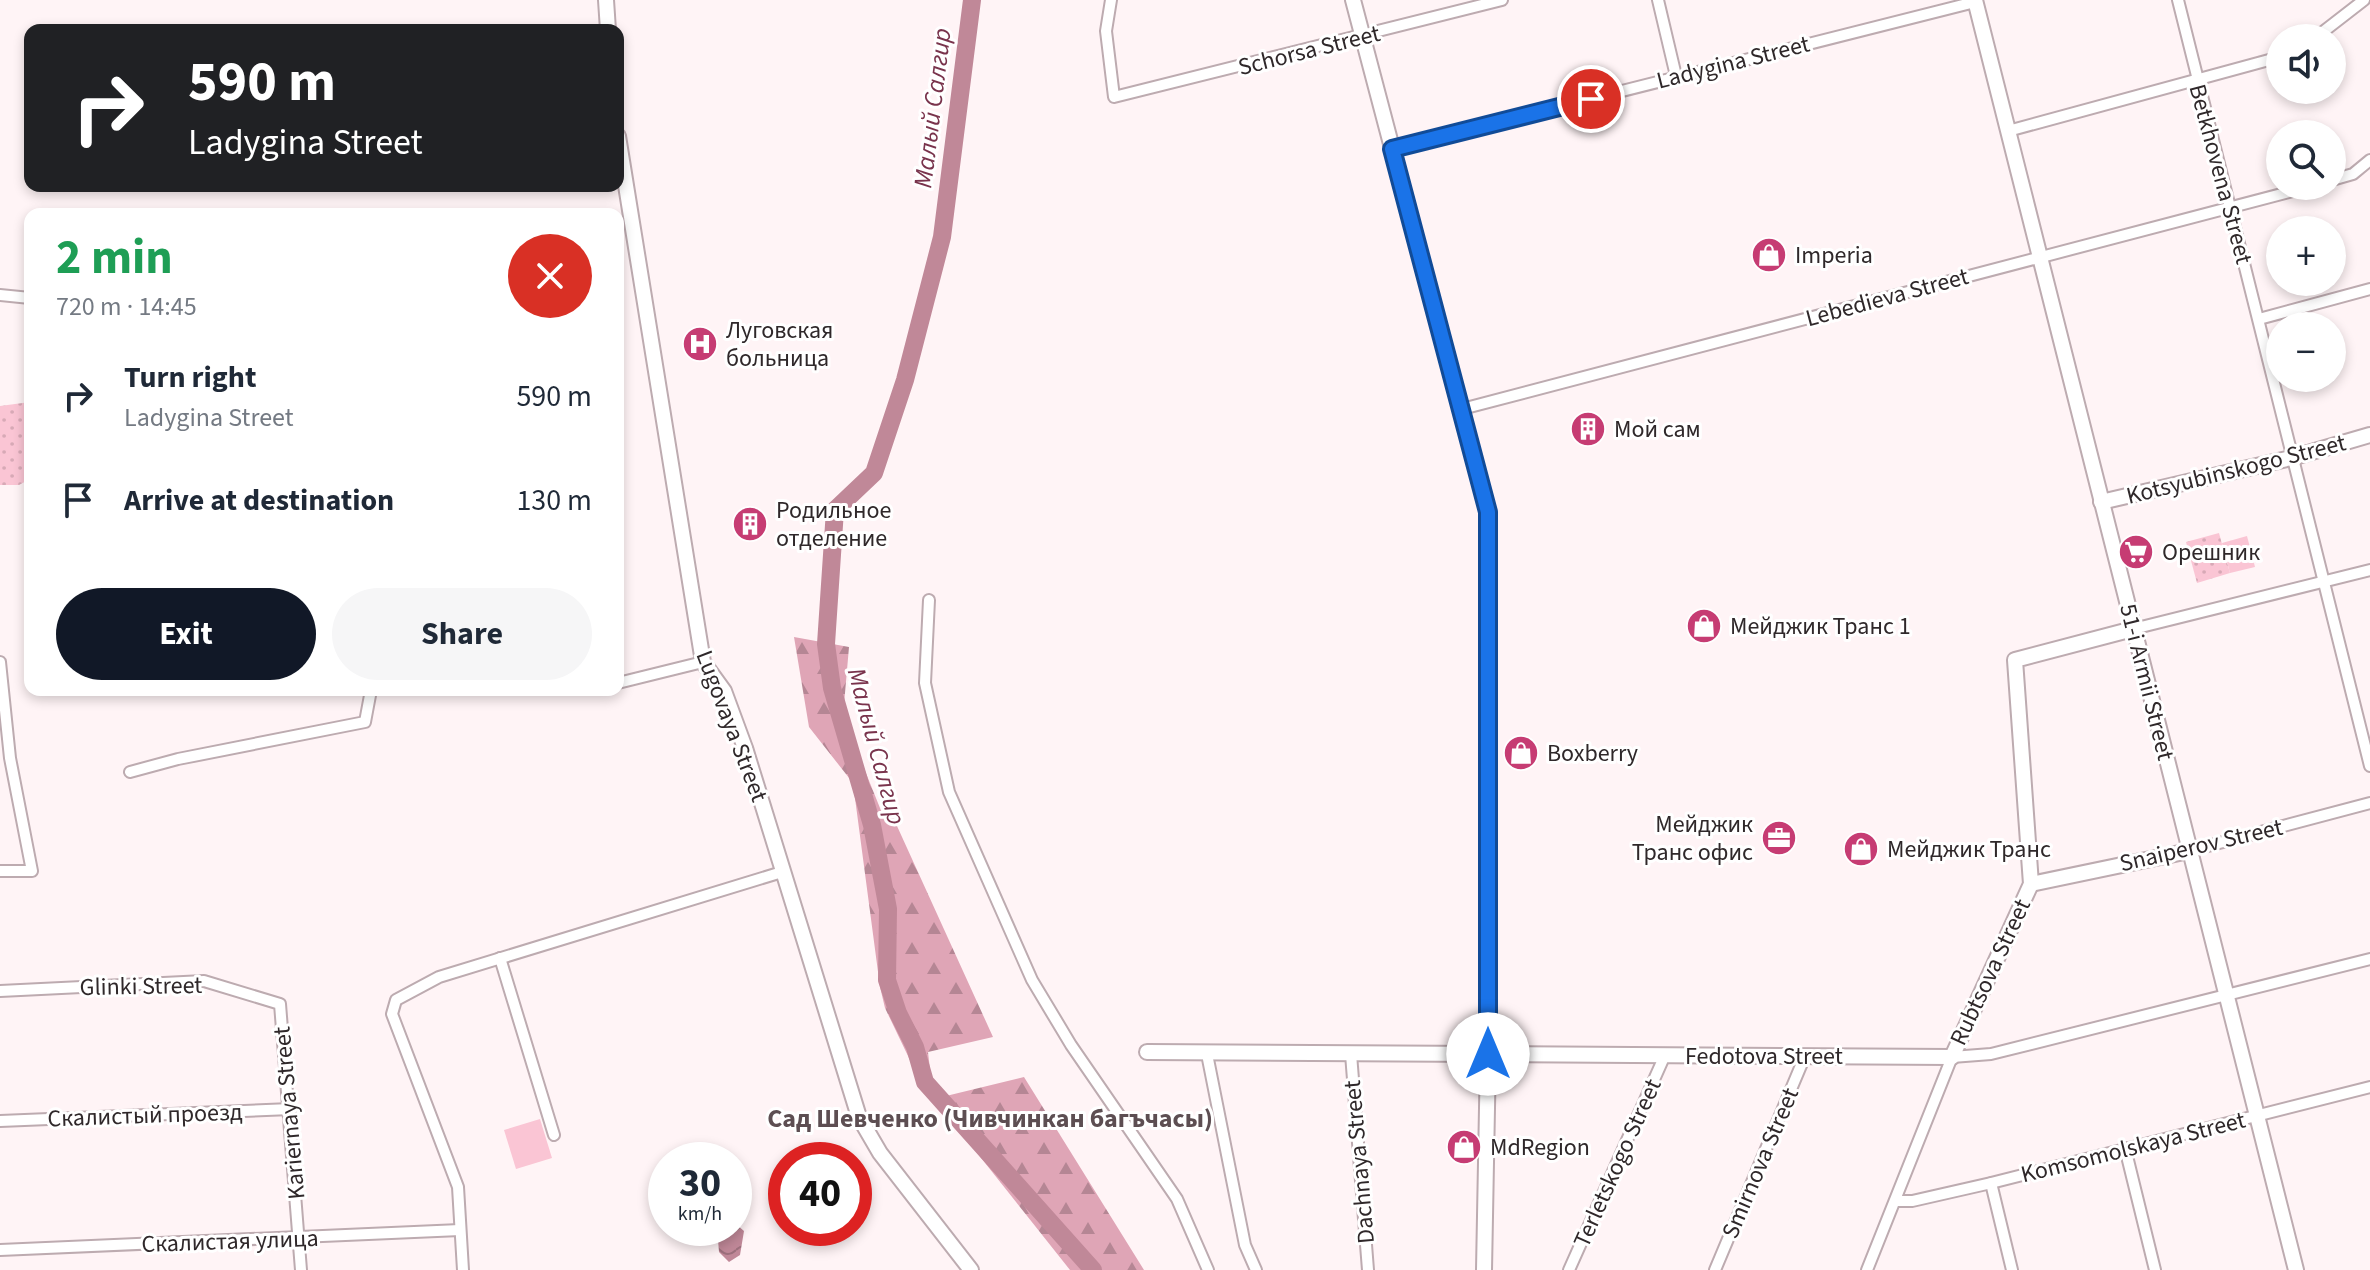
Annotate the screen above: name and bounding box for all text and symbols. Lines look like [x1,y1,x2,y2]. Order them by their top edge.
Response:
street label: Schorsa Street [1234,16,1384,85]
map controls [2266,24,2346,392]
button: sound [2266,24,2346,104]
water label: Малый Салгир [904,26,961,190]
street label: Ladygina Street [1653,27,1813,98]
text: 590 m [188,43,336,122]
icon: right [56,56,160,160]
pin [1557,65,1625,133]
icon: arrive [1569,77,1613,121]
street label: Betkhovena Street [2180,80,2261,268]
text: Ladygina Street [188,117,423,168]
button: search [2266,120,2346,200]
button: + [2266,216,2346,296]
text: 2 min [56,224,173,292]
button: close [508,234,592,318]
shop icon: Imperia [1750,236,1788,274]
place label: Imperia [1795,238,1873,273]
street label: Lebedieva Street [1802,259,1973,336]
text: 720 m · 14:45 [56,288,197,325]
button: − [2266,312,2346,392]
place label: Луговская больница [726,313,833,376]
hospital icon: Луговская больница [681,325,719,363]
text: Turn right [124,356,256,399]
icon: right [56,374,100,418]
text: 590 m [516,375,592,418]
text: Ladygina Street [124,399,293,436]
building icon: Мой сам [1569,410,1607,448]
place label: Мой сам [1614,412,1701,447]
street label: Kotsyubinskogo Street [2123,425,2350,514]
icon: arrive [56,478,100,522]
text: Arrive at destination [124,479,394,522]
text: 130 m [516,479,592,522]
place label: Родильное отделение [776,493,891,556]
building icon: Родильное отделение [731,505,769,543]
supermarket icon: Орешник [2117,533,2155,571]
place label: Орешник [2162,535,2260,570]
button: Exit [56,588,316,680]
button: Share [332,588,592,680]
street label: 51-i Armii Street [2110,600,2183,764]
shop icon: Мейджик Транс 1 [1685,607,1723,645]
place label: Мейджик Транс 1 [1730,609,1911,644]
street label: Lugovaya Street [687,645,776,807]
water label: Малый Салгир [838,663,915,829]
shop icon: Boxberry [1502,734,1540,772]
place label: Boxberry [1547,736,1638,771]
place label: Мейджик Транс офис [1632,807,1753,870]
street label: Snaiperov Street [2116,810,2286,881]
office icon: Мейджик Транс офис [1760,819,1798,857]
shop icon: Мейджик Транс [1842,830,1880,868]
place label: Мейджик Транс [1887,832,2051,867]
street label: Rubtsova Street [1941,893,2040,1051]
street label: Glinki Street [79,968,203,1005]
position arrow [1446,1012,1530,1096]
street label: Kariernaya Street [265,1025,314,1201]
street label: Fedotova Street [1685,1039,1843,1074]
street label: Terletskogo Street [1565,1073,1670,1253]
street label: Dachnaya Street [1335,1079,1384,1245]
street label: Smirnova Street [1713,1082,1808,1244]
street label: Скалистый проезд [47,1095,243,1136]
district label: Сад Шевченко (Чивчинкан багъчасы) [767,1100,1213,1137]
street label: Komsomolskaya Street [2017,1103,2249,1192]
shop icon: MdRegion [1445,1128,1483,1166]
place label: MdRegion [1490,1130,1590,1165]
speed limit sign: 40 [768,1142,872,1246]
text: 30 [679,1155,721,1212]
text: km/h [678,1200,722,1228]
street label: Скалистая улица [141,1221,319,1262]

